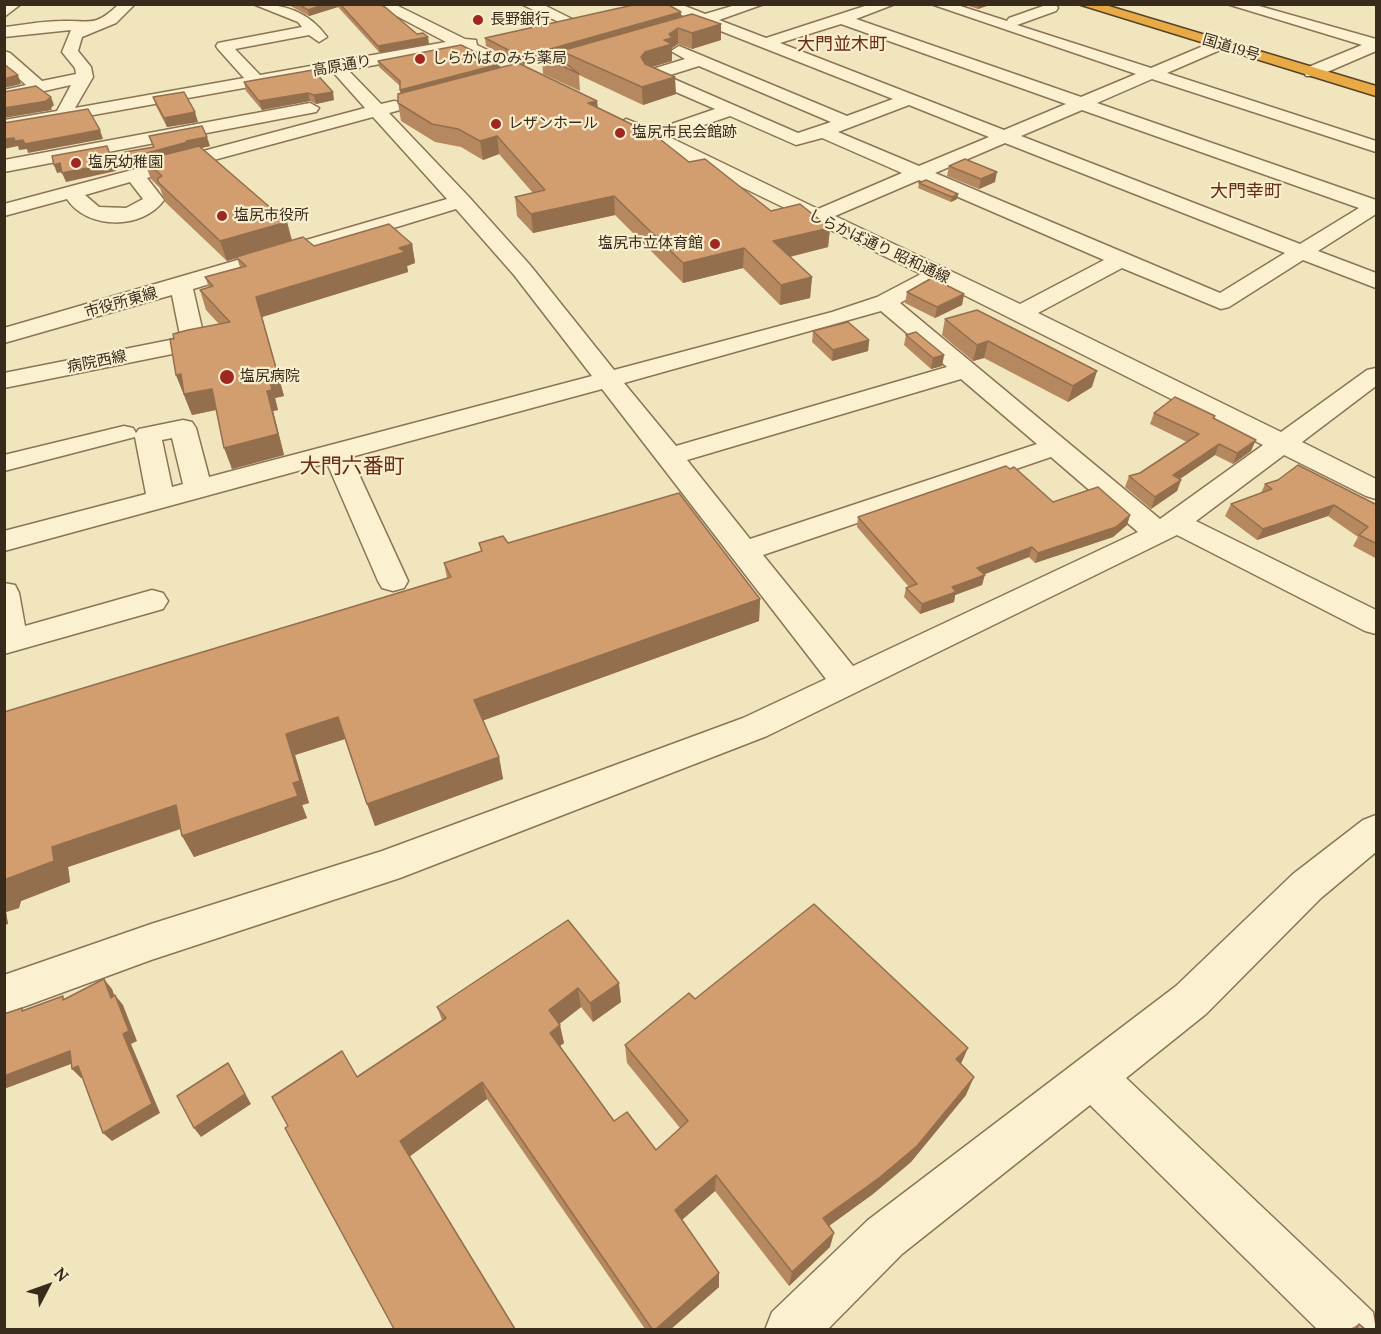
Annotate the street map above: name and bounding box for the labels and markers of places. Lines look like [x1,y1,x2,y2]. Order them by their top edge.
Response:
place label: 長野銀行 [490,11,550,29]
marker: 長野銀行 [471,13,485,27]
place label: しらかばのみち薬局 [432,50,567,68]
marker: しらかばのみち薬局 [413,52,427,66]
place label: レザンホール [508,115,598,133]
marker: レザンホール [489,117,503,131]
place label: 塩尻市民会館跡 [632,124,737,142]
marker: 塩尻市民会館跡 [613,126,627,140]
place label: 塩尻幼稚園 [88,154,163,172]
marker: 塩尻幼稚園 [69,156,83,170]
place label: 塩尻市役所 [234,207,309,225]
marker: 塩尻市役所 [215,209,229,223]
place label: 塩尻市立体育館 [598,235,703,253]
marker: 塩尻市立体育館 [708,237,722,251]
marker: 塩尻病院 [218,368,236,386]
place label: 塩尻病院 [240,368,300,386]

